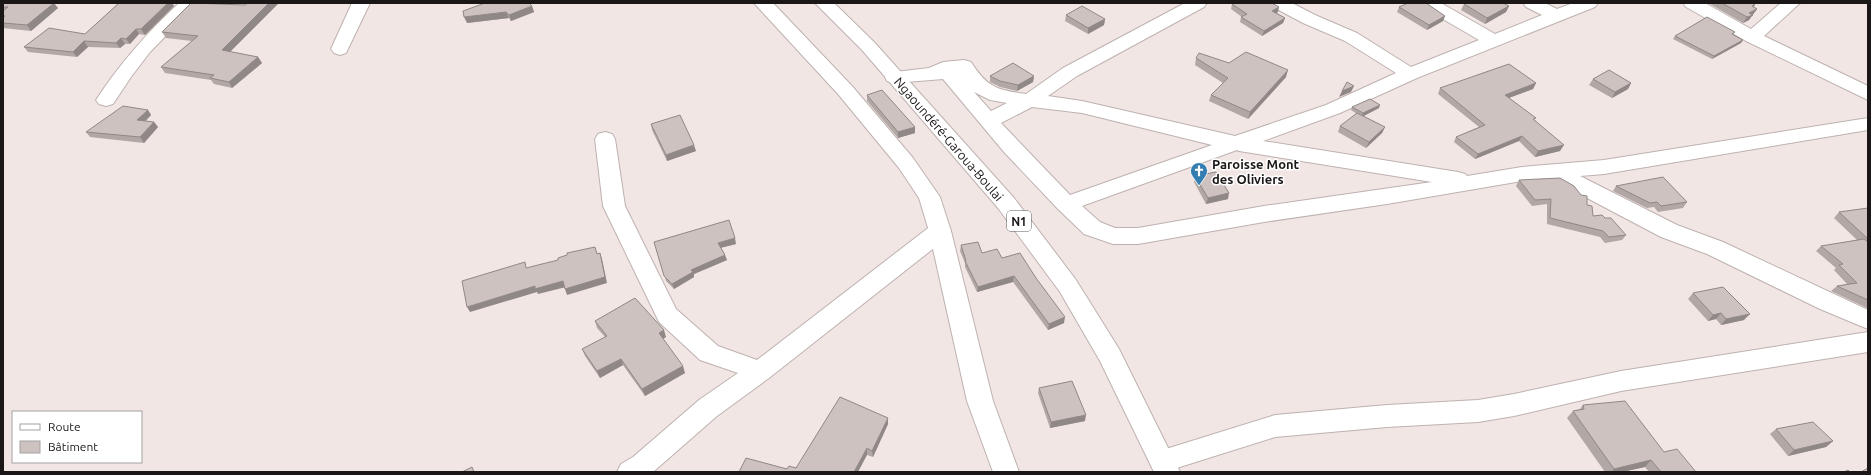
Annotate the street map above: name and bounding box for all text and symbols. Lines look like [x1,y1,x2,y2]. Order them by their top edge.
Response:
street label: Ngaoundéré-Garoua-Boulai [892,74,1006,204]
place label: Paroisse Mont des Oliviers [1212,157,1300,186]
church icon: Paroisse Mont des Oliviers [1189,161,1209,186]
road number: N1 [1007,211,1031,231]
legend [12,411,142,463]
text: Route [48,420,81,433]
text: Bâtiment [48,440,98,453]

